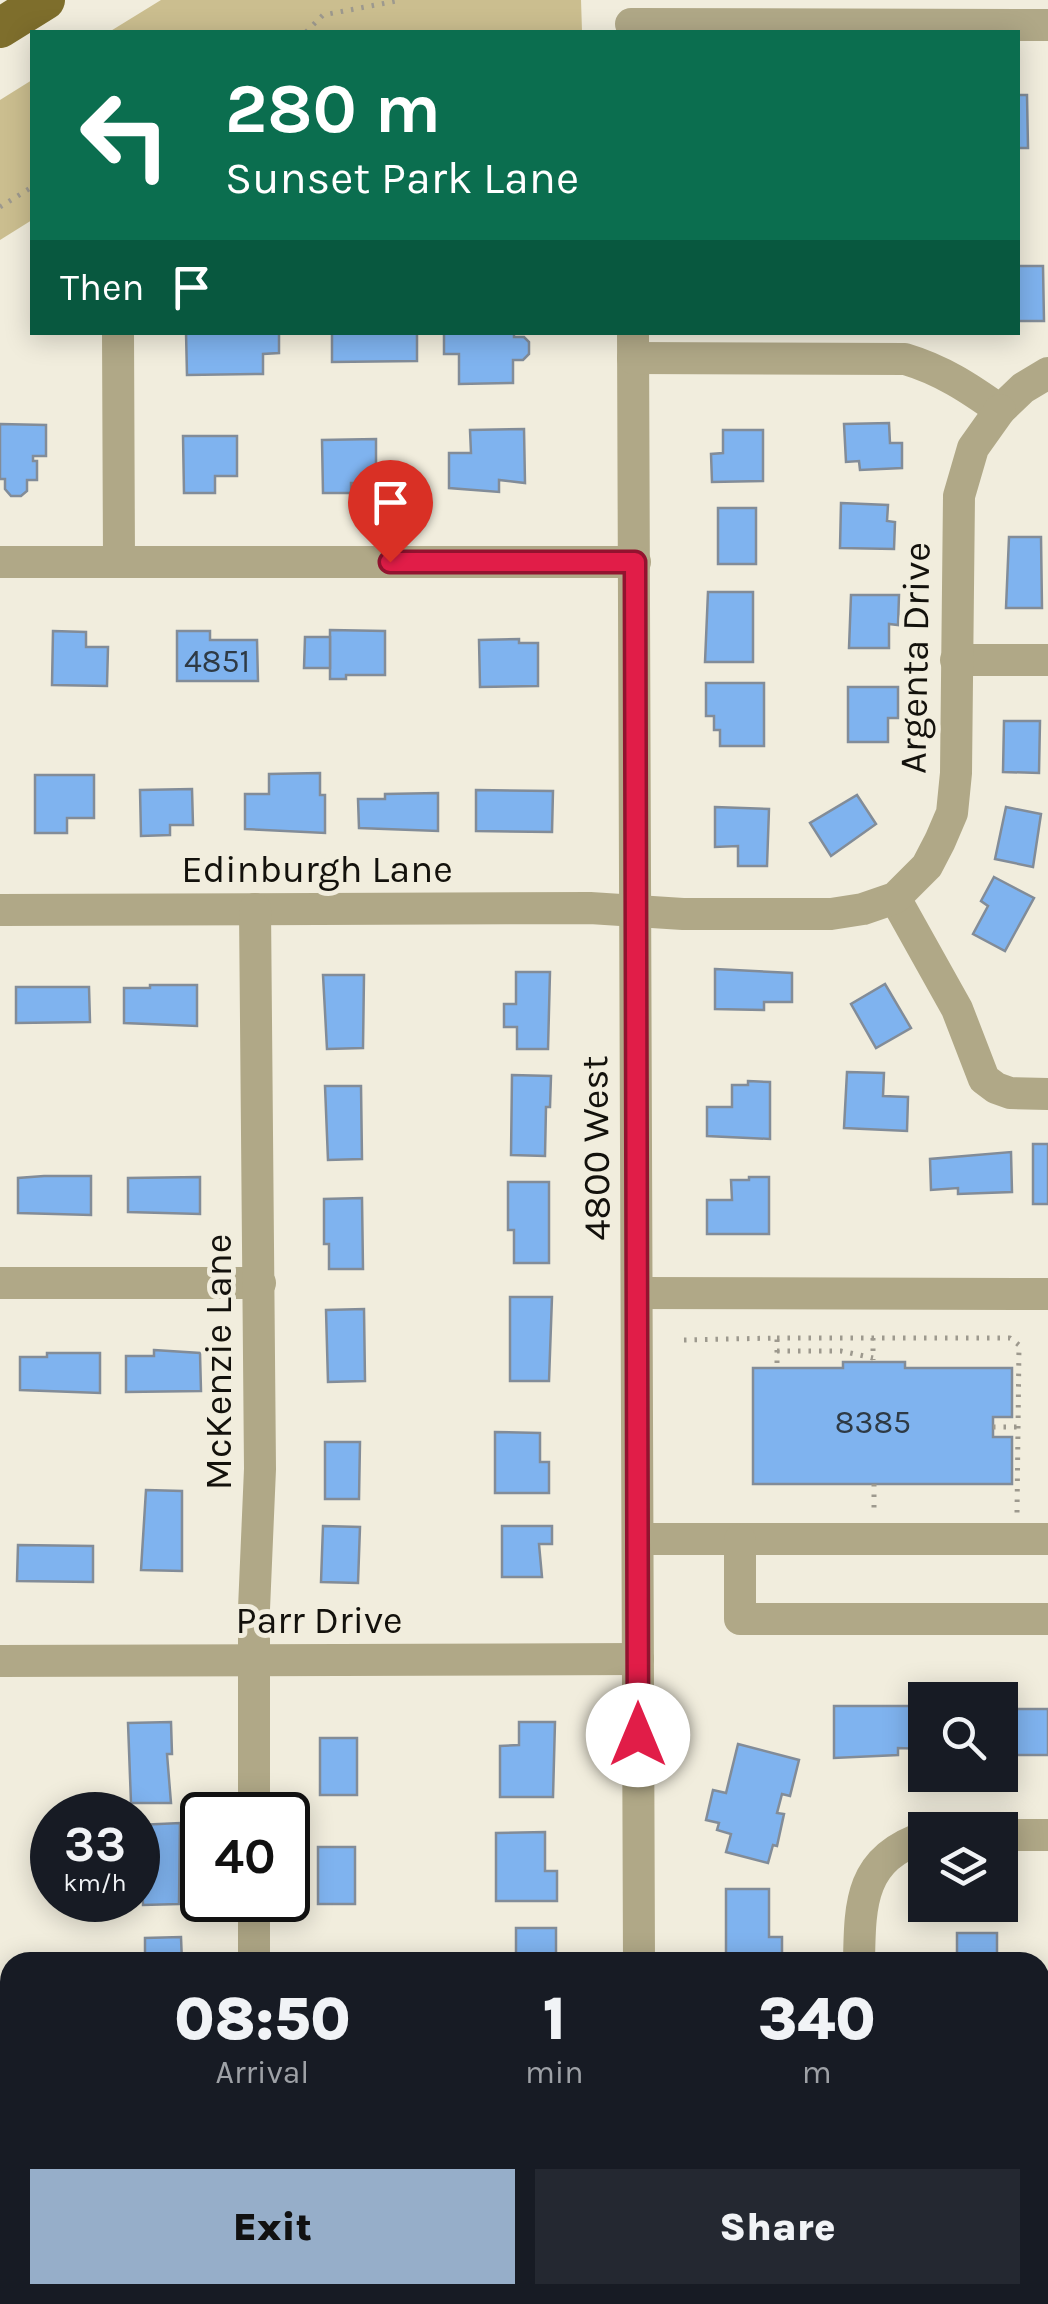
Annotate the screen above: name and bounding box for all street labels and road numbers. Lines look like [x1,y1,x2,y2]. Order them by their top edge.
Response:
street label: Argenta Drive [890,542,940,774]
street label: Edinburgh Lane [181,847,453,892]
street label: 4800 West [572,1055,620,1241]
street label: McKenzie Lane [196,1234,241,1490]
street label: Parr Drive [235,1598,403,1643]

